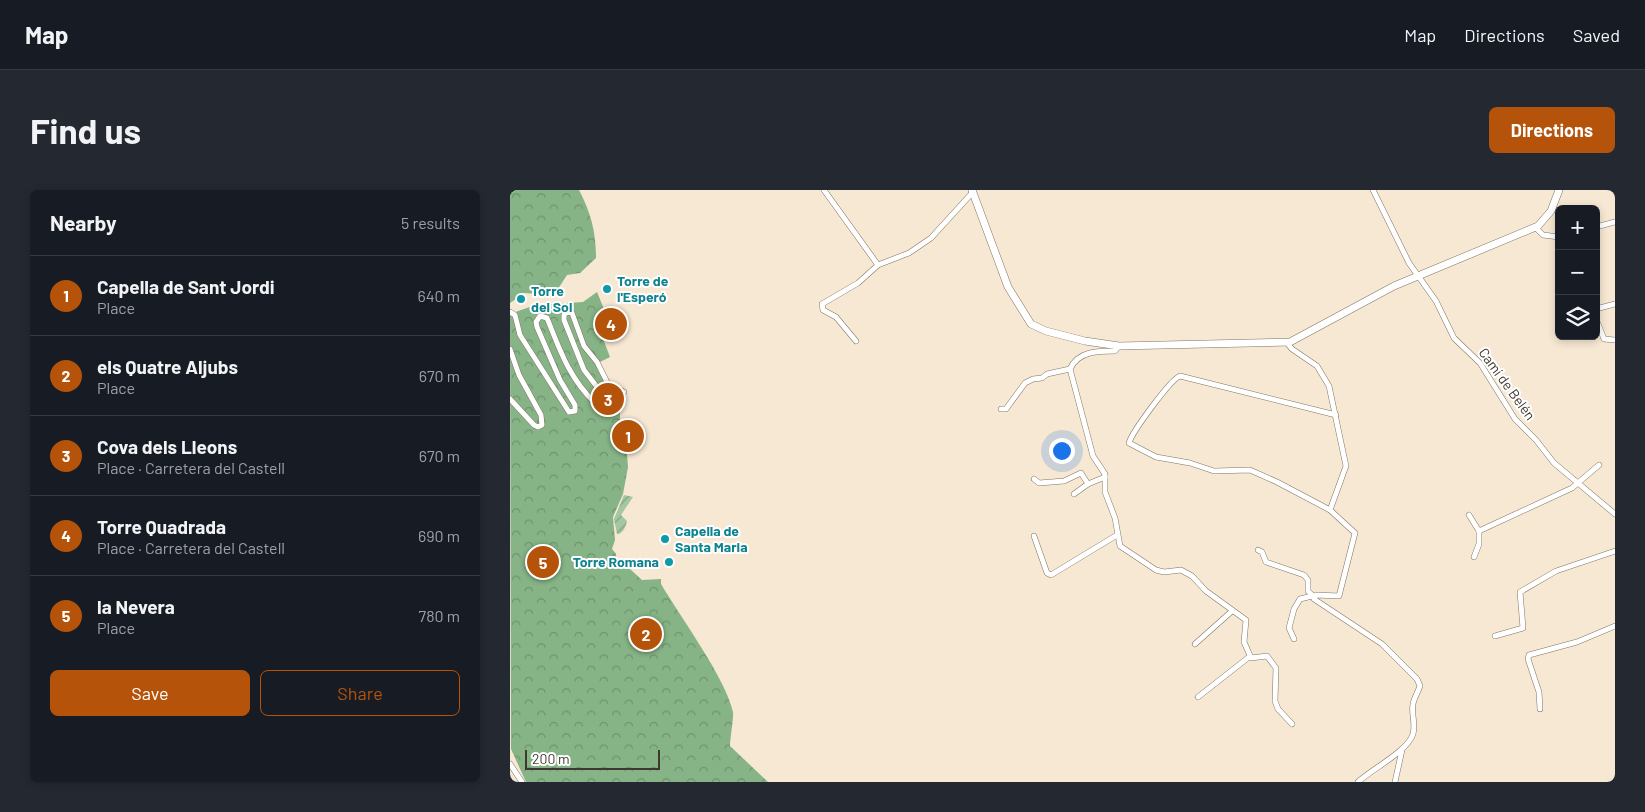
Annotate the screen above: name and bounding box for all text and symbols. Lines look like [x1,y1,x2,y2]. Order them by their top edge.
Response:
text: Map [25,20,68,49]
text: Map [1404,24,1436,46]
text: Directions [1464,24,1545,46]
text: Saved [1573,24,1620,46]
button: Directions [1489,107,1615,153]
text: Find us [30,109,141,151]
map controls [1555,205,1600,340]
button: + [1555,205,1600,250]
text: Nearby [50,210,116,235]
text: 5 results [401,213,460,232]
button: − [1555,250,1600,295]
place label: Torre de l'Esperó [617,272,669,305]
text: Capella de Sant Jordi [97,275,275,298]
place label: Torre del Sol [531,282,572,315]
marker: Torre de l'Esperó [601,283,613,295]
text: 1 [63,286,69,305]
text: 640 m [417,286,460,305]
marker: Torre del Sol [515,293,527,305]
button: layers [1555,295,1600,340]
text: Place [97,298,135,317]
pin: 4 [595,305,627,343]
street label: Camí de Belén [1475,344,1539,423]
text: els Quatre Aljubs [97,355,238,378]
text: 2 [62,366,70,385]
text: 670 m [419,366,460,385]
text: Place [97,378,135,397]
pin: 3 [592,380,624,418]
pin: 1 [612,417,644,455]
text: Cova dels Lleons [97,435,237,458]
your location [1049,438,1075,464]
text: 3 [62,446,70,465]
text: 670 m [419,446,460,465]
text: Place · Carretera del Castell [97,458,285,477]
text: Torre Quadrada [97,515,226,538]
place label: Capella de Santa Maria [675,522,748,555]
text: 4 [61,526,71,545]
text: 690 m [418,526,460,545]
marker: Capella de Santa Maria [659,533,671,545]
text: Place · Carretera del Castell [97,538,285,557]
pin: 5 [527,543,559,581]
place label: Torre Romana [573,553,659,570]
marker: Torre Romana [663,556,675,568]
text: la Nevera [97,595,175,618]
text: 5 [62,606,70,625]
text: 780 m [419,606,460,625]
pin: 2 [630,615,662,653]
text: Place [97,618,135,637]
button: Save [50,670,250,716]
button: Share [260,670,460,716]
scale bar [525,747,660,770]
text: 200 m [532,750,570,767]

